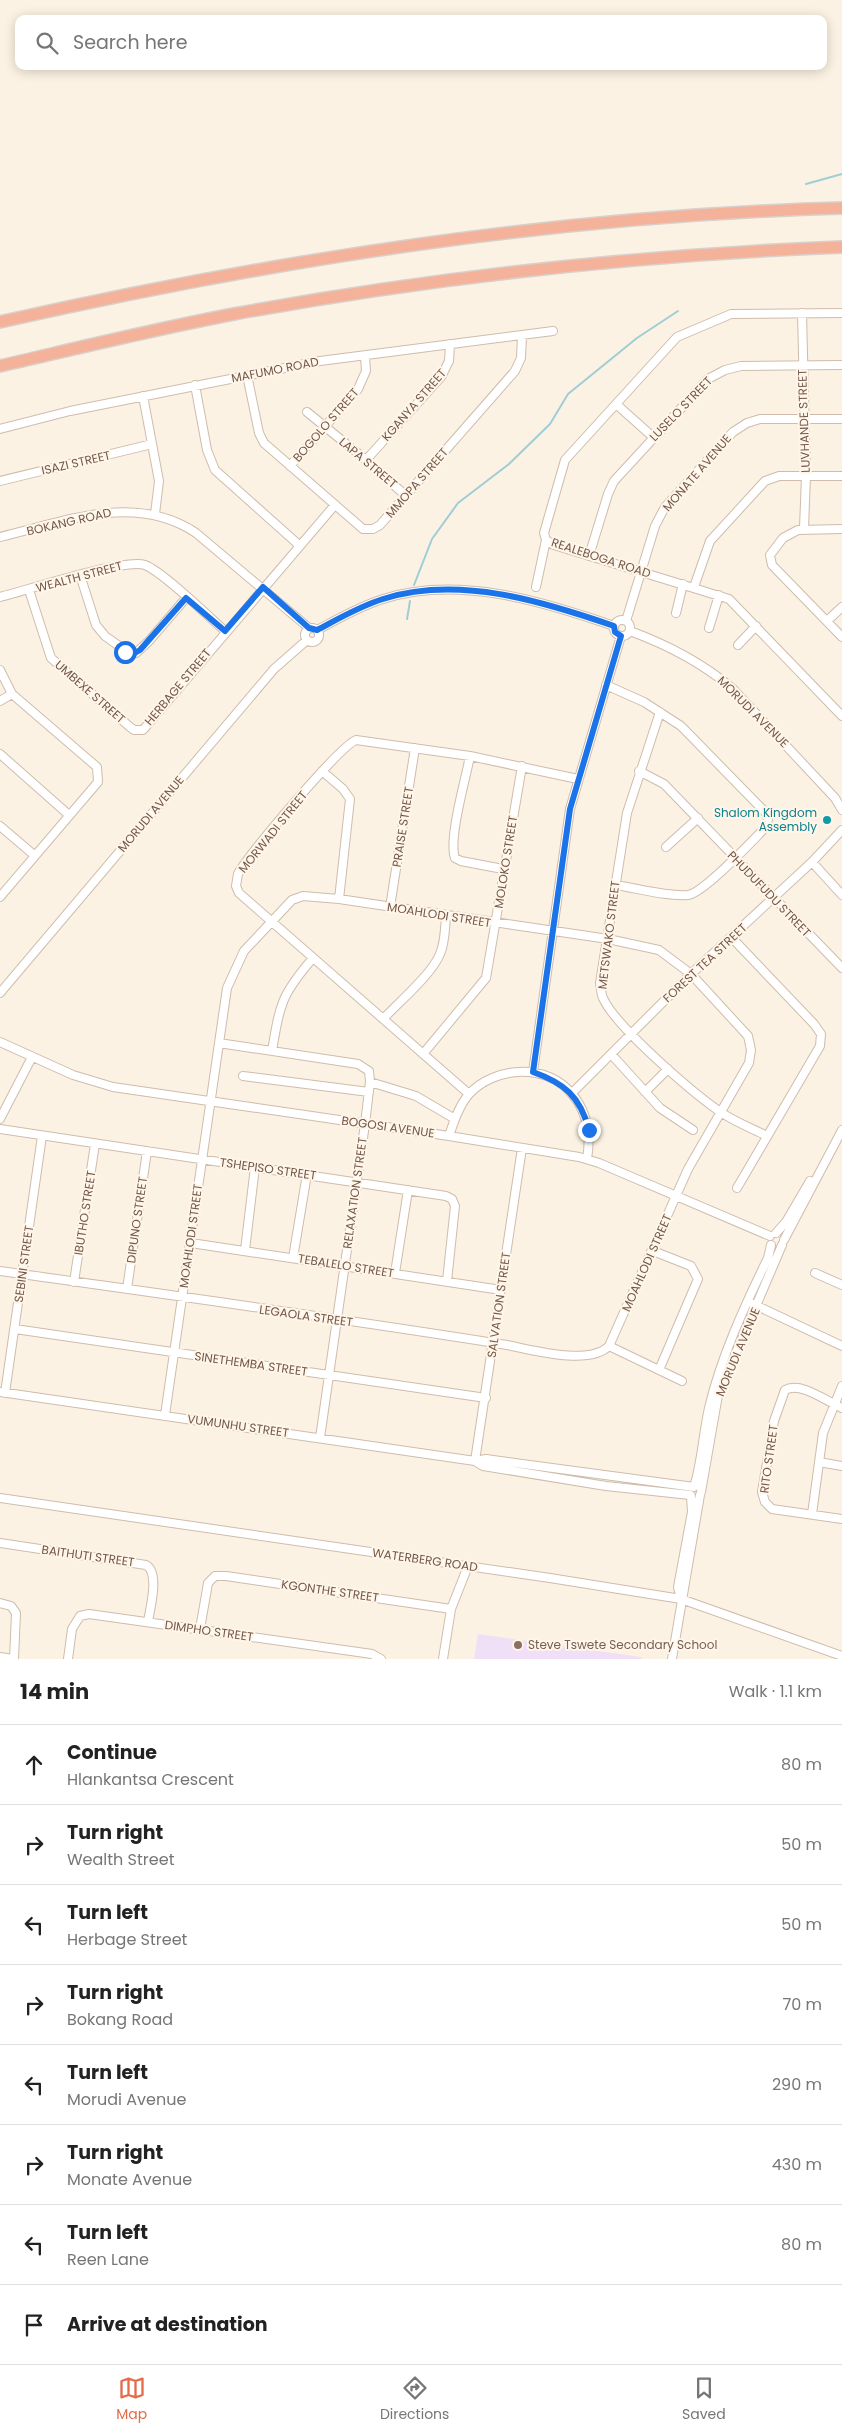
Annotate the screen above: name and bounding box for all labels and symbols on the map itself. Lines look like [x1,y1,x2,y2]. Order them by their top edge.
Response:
street label: MAFUMO ROAD [230,353,320,386]
street label: KGANYA STREET [377,364,450,445]
street label: LUVHANDE STREET [793,368,814,473]
street label: LUSELO STREET [645,372,716,445]
street label: BOGOLO STREET [289,384,363,465]
street label: MONATE AVENUE [658,430,735,515]
street label: LAPA STREET [336,433,401,492]
street label: MMOPA STREET [381,444,452,521]
street label: ISAZI STREET [40,446,113,479]
street label: BOKANG ROAD [25,504,113,540]
street label: REALEBOGA ROAD [549,533,653,582]
street label: WEALTH STREET [34,557,124,596]
route start [114,641,137,664]
street label: HERBAGE STREET [140,644,215,729]
street label: UMBEXE STREET [51,656,130,727]
street label: MORUDI AVENUE [714,672,793,751]
street label: MORUDI AVENUE [114,772,188,855]
street label: PRAISE STREET [388,785,417,868]
street label: MORWADI STREET [234,787,311,876]
place label: Shalom Kingdom Assembly [714,804,817,835]
street label: MOLOKO STREET [490,814,521,910]
marker: Shalom Kingdom Assembly [821,814,833,826]
street label: PHUDUFUDU STREET [724,847,815,941]
street label: METSWAKO STREET [593,879,624,990]
street label: MOAHLODI STREET [386,898,493,931]
street label: FOREST TEA STREET [659,919,751,1006]
street label: BOGOSI AVENUE [340,1112,436,1141]
route end [578,1119,601,1142]
street label: RELAXATION STREET [338,1136,371,1250]
street label: TSHEPISO STREET [219,1153,318,1184]
street label: IBUTHO STREET [69,1169,100,1256]
street label: DIPUNO STREET [122,1175,151,1264]
street label: MOAHLODI STREET [175,1182,206,1289]
street label: MOAHLODI STREET [617,1211,676,1314]
street label: SEBINI STREET [10,1224,37,1304]
street label: TEBALELO STREET [297,1250,396,1282]
street label: SALVATION STREET [483,1250,514,1359]
street label: LEGAOLA STREET [258,1301,354,1331]
street label: MORUDI AVENUE [711,1305,764,1399]
street label: SINETHEMBA STREET [193,1347,309,1380]
street label: VUMUNHU STREET [186,1410,290,1441]
street label: RITO STREET [755,1423,782,1494]
street label: BAITHUTI STREET [41,1541,136,1571]
street label: WATERBERG ROAD [371,1544,479,1575]
street label: KGONTHE STREET [280,1575,380,1606]
street label: DIMPHO STREET [164,1616,255,1645]
place label: Steve Tswete Secondary School [528,1636,717,1653]
marker: Steve Tswete Secondary School [512,1639,524,1651]

